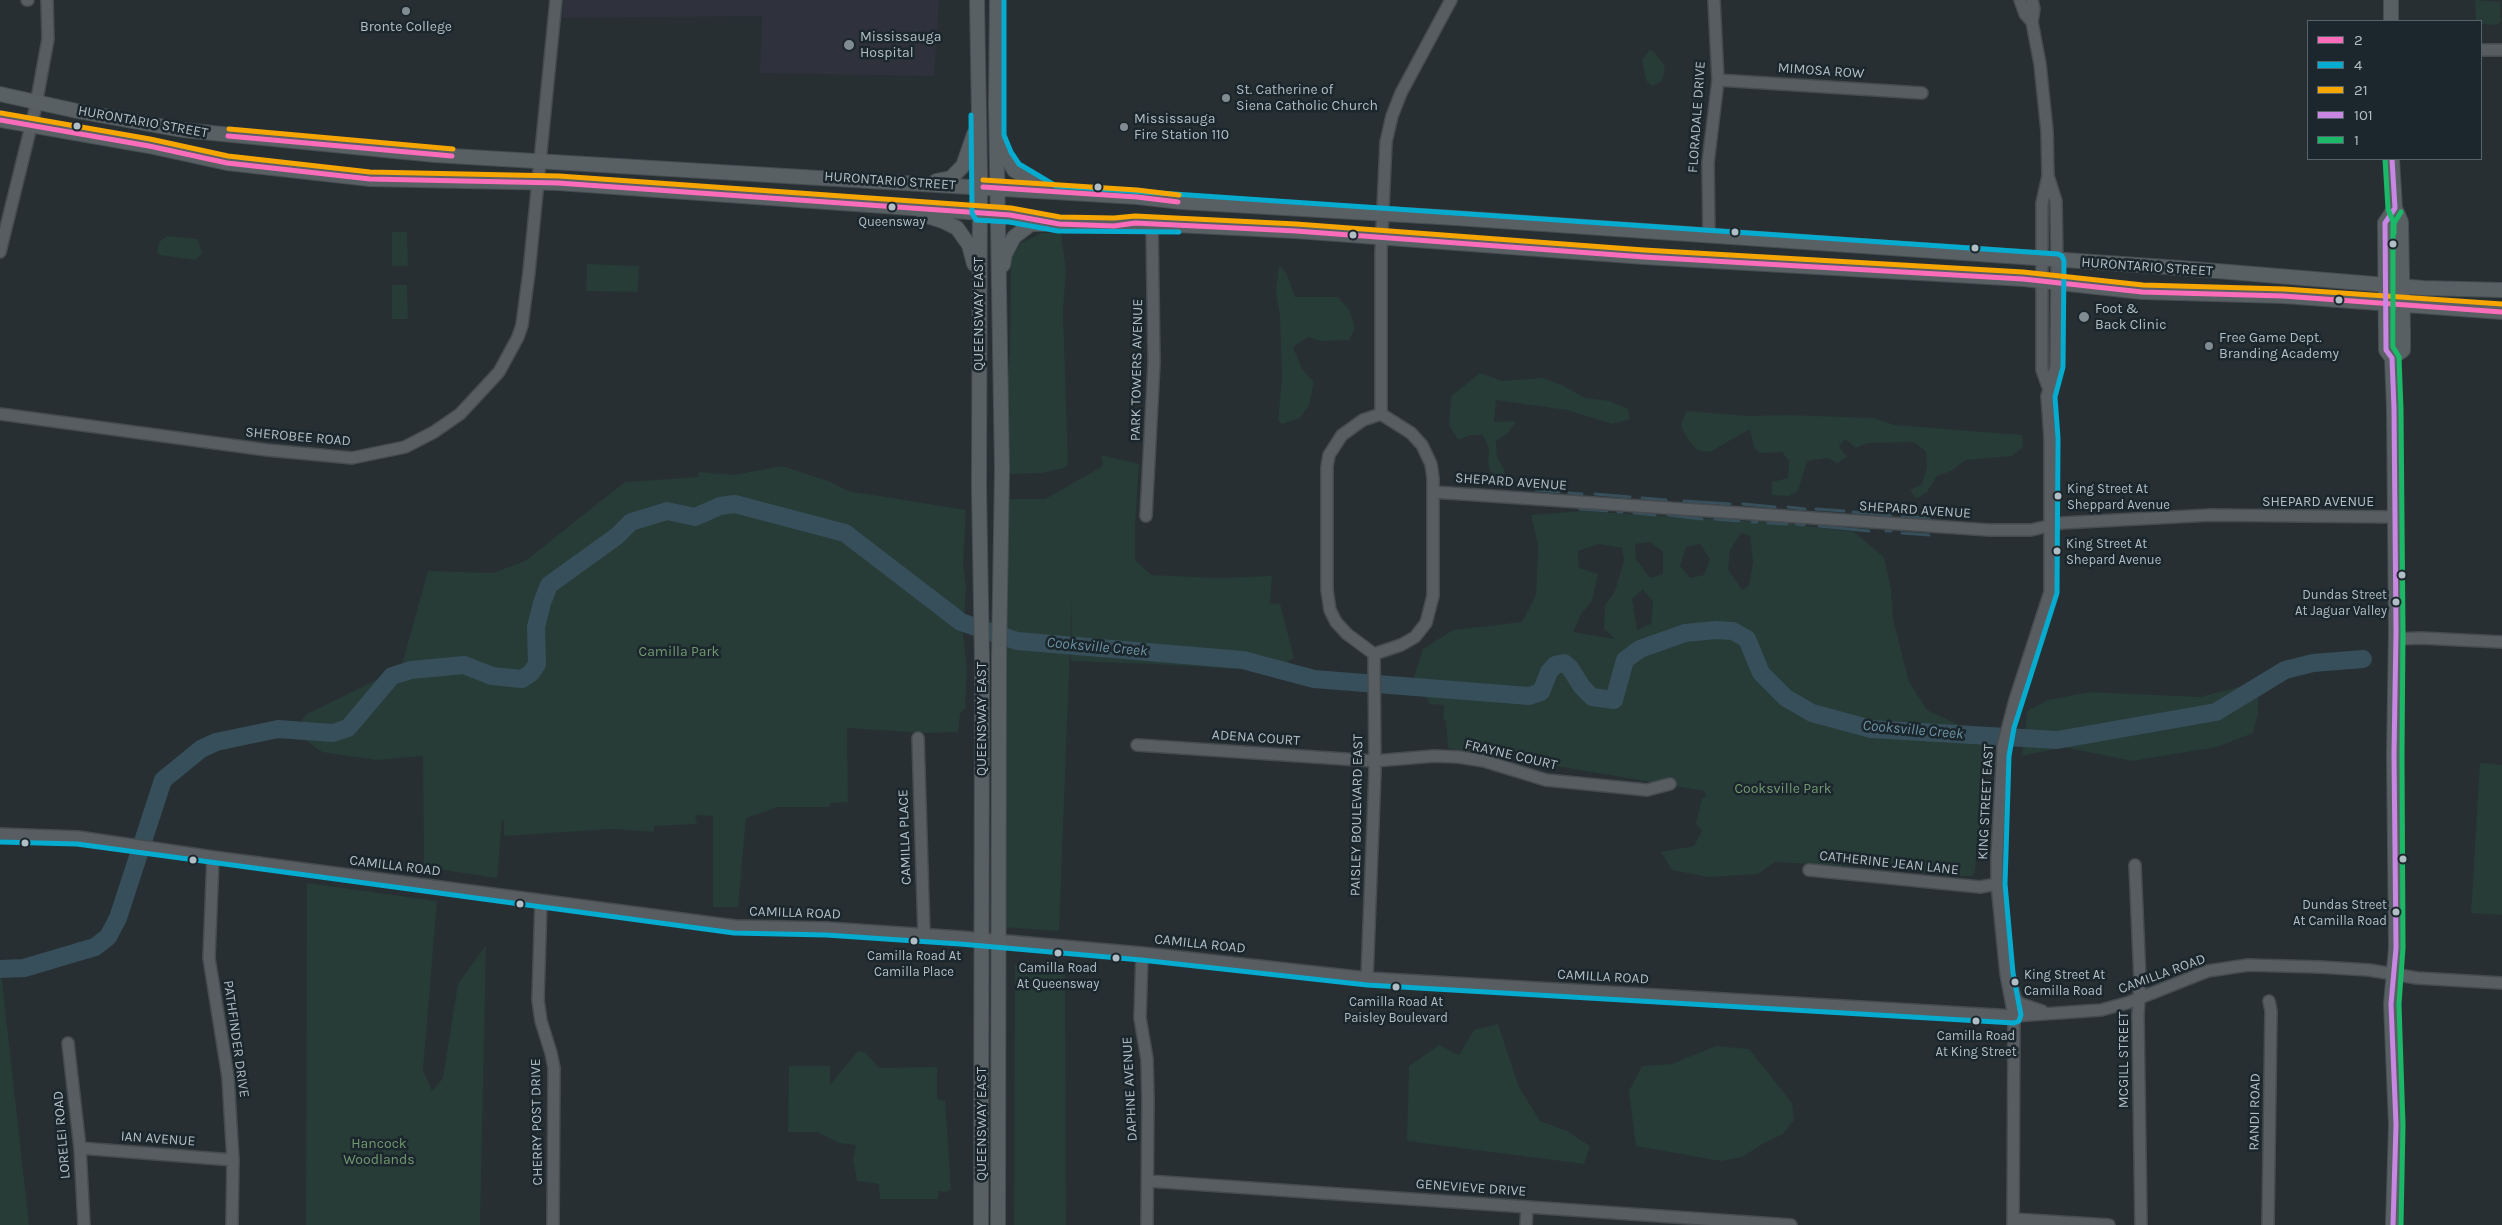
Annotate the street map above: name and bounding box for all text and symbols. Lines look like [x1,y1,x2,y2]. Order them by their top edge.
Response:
marker: Bronte College [400,5,412,17]
place label: Bronte College [360,19,452,35]
legend [2307,20,2482,160]
place label: Mississauga Hospital [860,29,941,62]
text: 2 [2354,31,2363,49]
marker: Mississauga Hospital [842,38,856,52]
text: 4 [2354,56,2362,74]
street label: MIMOSA ROW [1777,60,1865,82]
street label: FLORADALE DRIVE [1685,61,1709,173]
text: 21 [2354,81,2368,99]
place label: St. Catherine of Siena Catholic Church [1236,82,1378,114]
marker: St. Catherine of Siena Catholic Church [1220,92,1232,104]
street label: HURONTARIO STREET [77,102,209,142]
text: 101 [2354,106,2373,124]
place label: Mississauga Fire Station 110 [1134,111,1229,144]
unlabelled marker [72,121,82,131]
marker: Mississauga Fire Station 110 [1118,121,1130,133]
text: 1 [2354,131,2359,149]
street label: HURONTARIO STREET [824,168,956,194]
unlabelled marker [1093,182,1103,192]
marker: Queensway [887,202,897,212]
place label: Queensway [859,214,925,230]
unlabelled marker [1730,227,1740,237]
unlabelled marker [1348,230,1358,240]
unlabelled marker [2388,239,2398,249]
unlabelled marker [1970,243,1980,253]
street label: HURONTARIO STREET [2081,254,2213,280]
street label: QUEENSWAY EAST [971,257,987,371]
unlabelled marker [2334,295,2344,305]
street label: PARK TOWERS AVENUE [1127,299,1147,441]
place label: Foot & Back Clinic [2095,301,2166,334]
marker: Foot & Back Clinic [2077,310,2091,324]
place label: Free Game Dept. Branding Academy [2219,330,2339,362]
marker: Free Game Dept. Branding Academy [2203,340,2215,352]
street label: SHEROBEE ROAD [244,424,352,450]
street label: SHEPARD AVENUE [1455,470,1567,494]
place label: King Street At Sheppard Avenue [2067,481,2170,512]
marker: King Street At Sheppard Avenue [2053,491,2063,501]
street label: SHEPARD AVENUE [2262,494,2374,510]
street label: SHEPARD AVENUE [1859,498,1971,522]
place label: King Street At Shepard Avenue [2066,536,2161,567]
marker: King Street At Shepard Avenue [2052,546,2062,556]
unlabelled marker [2397,570,2407,580]
place label: Dundas Street At Jaguar Valley [2295,587,2387,618]
marker: Dundas Street At Jaguar Valley [2391,597,2401,607]
water label: Cooksville Creek [1046,634,1148,660]
park label: Camilla Park [639,644,719,660]
street label: QUEENSWAY EAST [974,662,990,776]
water label: Cooksville Creek [1862,717,1964,743]
street label: ADENA COURT [1211,727,1301,749]
street label: PAISLEY BOULEVARD EAST [1347,734,1367,896]
street label: FRAYNE COURT [1463,736,1559,774]
street label: KING STREET EAST [1975,744,1997,860]
park label: Cooksville Park [1734,781,1832,797]
street label: CAMILLA PLACE [895,789,915,885]
unlabelled marker [20,838,30,848]
street label: CATHERINE JEAN LANE [1818,847,1960,879]
street label: CAMILLA ROAD [348,852,442,880]
unlabelled marker [2398,854,2408,864]
unlabelled marker [188,855,198,865]
place label: Dundas Street At Camilla Road [2293,897,2387,928]
unlabelled marker [515,899,525,909]
street label: CAMILLA ROAD [749,903,841,923]
marker: Dundas Street At Camilla Road [2391,907,2401,917]
street label: CAMILLA ROAD [1153,931,1247,957]
marker: Camilla Road At Camilla Place [909,936,919,946]
place label: Camilla Road At Camilla Place [867,948,961,979]
marker: Camilla Road At Queensway [1053,948,1063,958]
street label: CAMILLA ROAD [2116,950,2208,998]
unlabelled marker [1111,953,1121,963]
place label: Camilla Road At Queensway [1017,960,1099,991]
street label: CAMILLA ROAD [1557,966,1649,988]
place label: King Street At Camilla Road [2024,967,2105,998]
marker: King Street At Camilla Road [2010,977,2020,987]
street label: PATHFINDER DRIVE [219,979,253,1099]
marker: Camilla Road At Paisley Boulevard [1391,982,1401,992]
place label: Camilla Road At Paisley Boulevard [1344,994,1448,1025]
street label: MCGILL STREET [2116,1012,2132,1108]
marker: Camilla Road At King Street [1971,1016,1981,1026]
place label: Camilla Road At King Street [1935,1028,2017,1059]
street label: DAPHNE AVENUE [1119,1036,1141,1142]
street label: CHERRY POST DRIVE [527,1058,547,1186]
street label: QUEENSWAY EAST [974,1067,990,1181]
street label: RANDI ROAD [2246,1073,2264,1151]
street label: LORELEI ROAD [50,1090,74,1180]
street label: IAN AVENUE [120,1128,196,1150]
park label: Hancock Woodlands [343,1136,415,1168]
street label: GENEVIEVE DRIVE [1415,1176,1527,1200]

